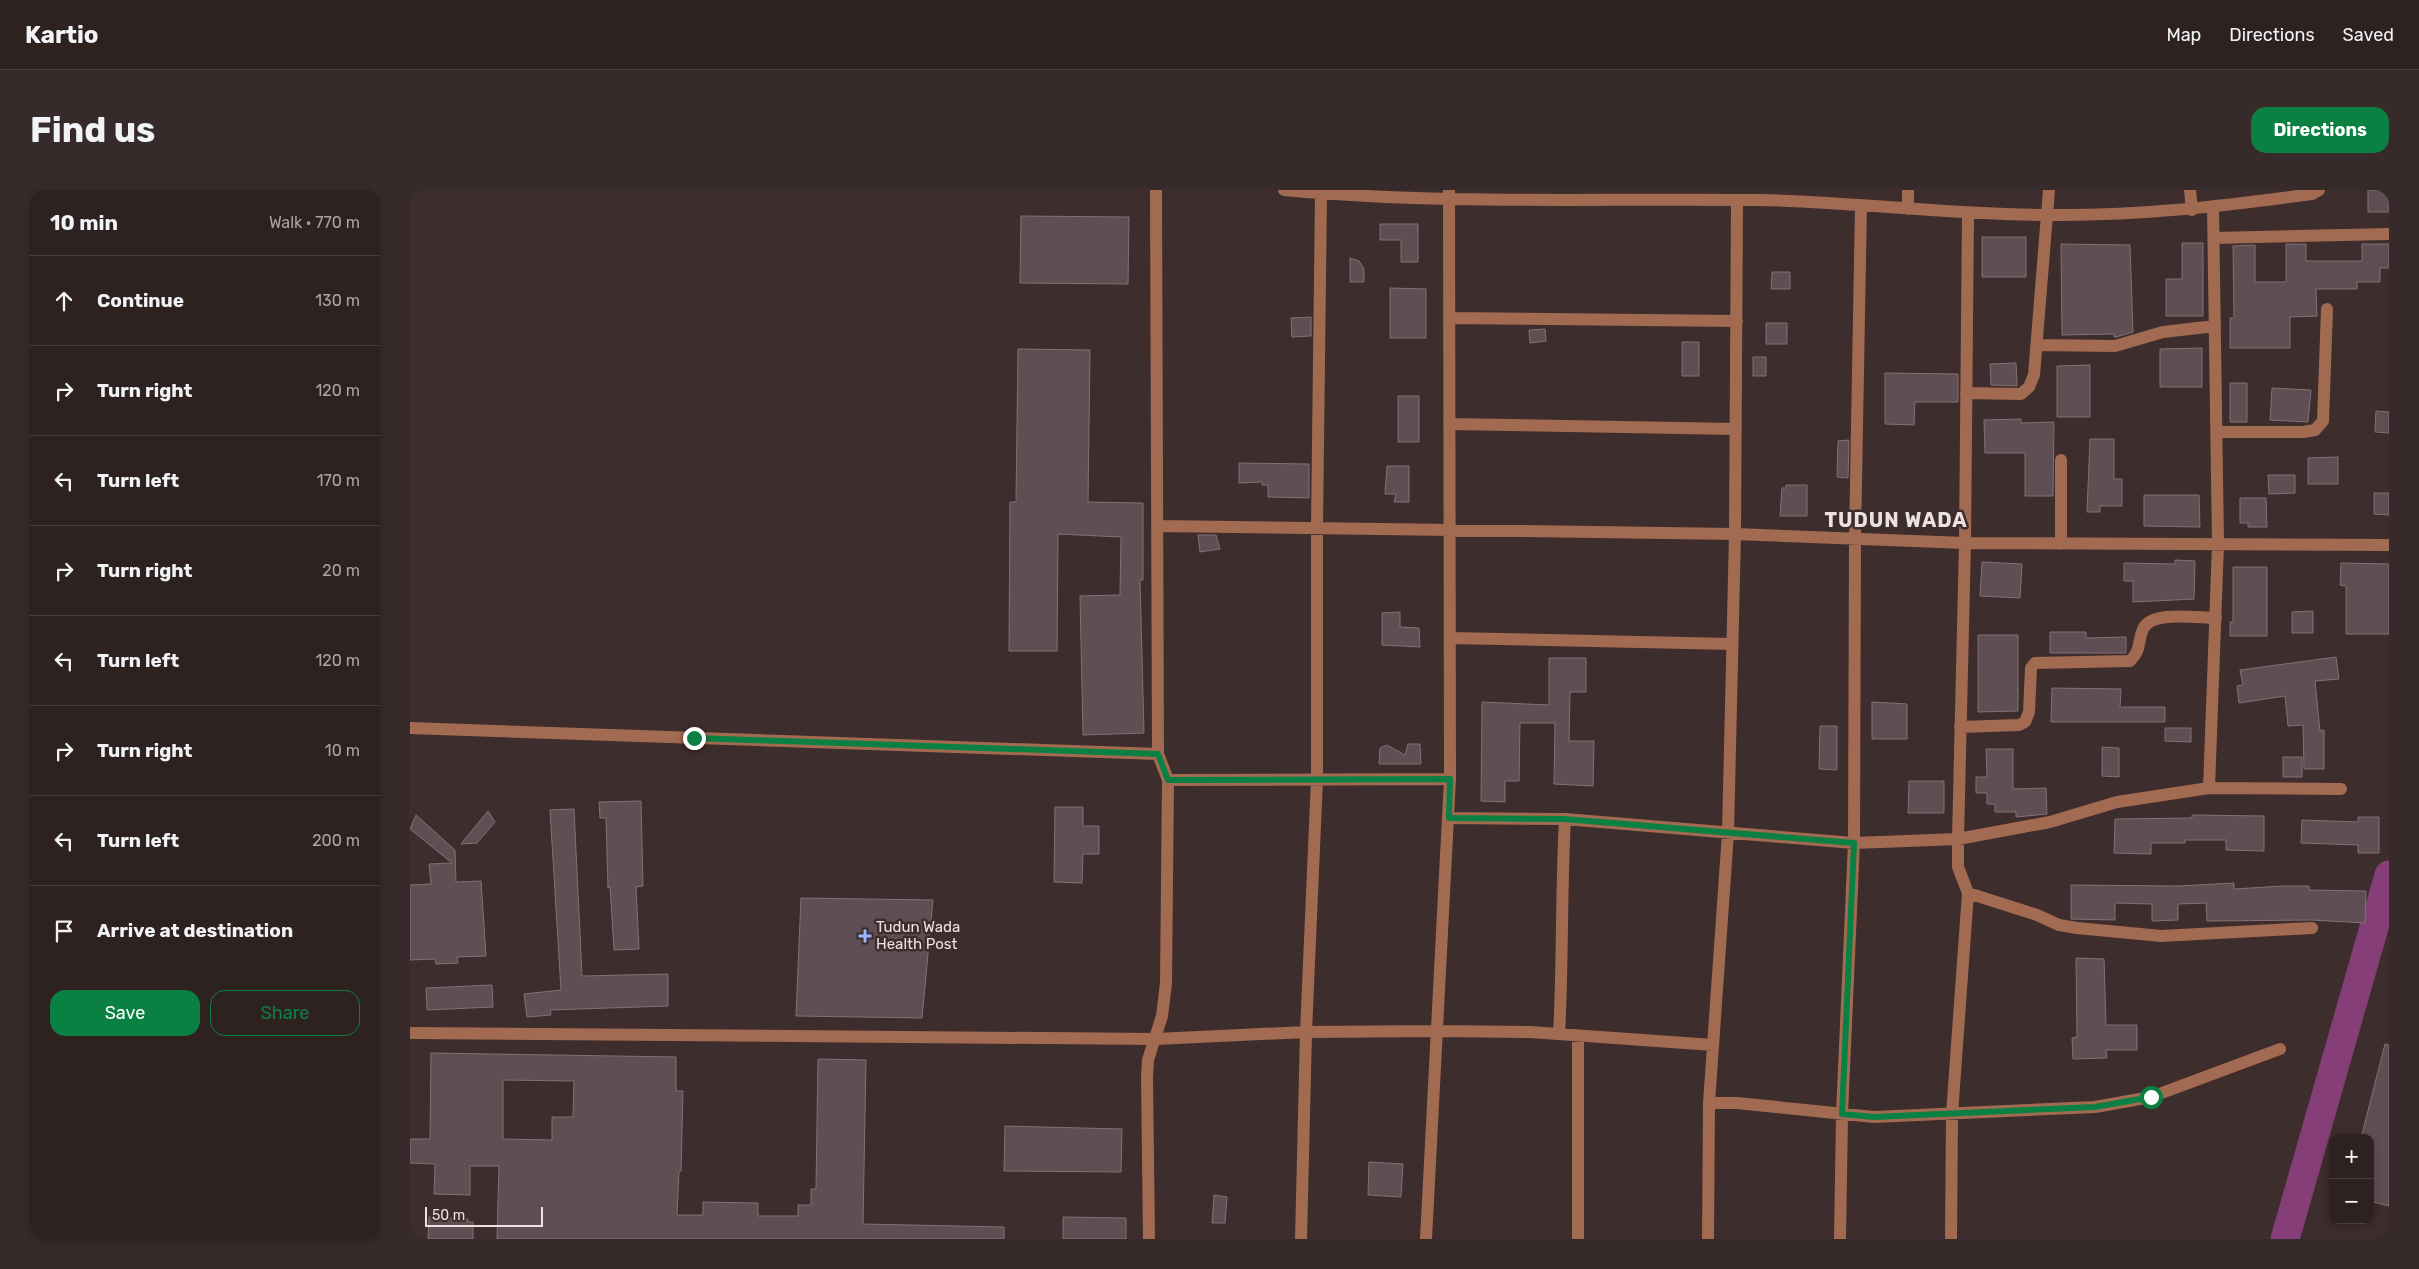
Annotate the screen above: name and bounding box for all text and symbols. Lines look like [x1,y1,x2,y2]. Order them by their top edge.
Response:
text: Kartio [25,21,99,49]
text: Map [2166,24,2201,46]
text: Directions [2229,24,2315,46]
text: Saved [2343,24,2394,46]
button: Directions [2251,107,2389,153]
text: Find us [30,109,155,151]
text: 10 min [50,210,118,235]
text: Walk · 770 m [269,213,360,232]
icon: ahead [50,287,78,315]
text: Continue [97,289,184,312]
text: 130 m [315,291,360,310]
icon: right [50,377,78,405]
text: Turn right [97,379,192,402]
text: 120 m [315,381,360,400]
icon: left [50,467,78,495]
text: Turn left [97,469,179,492]
text: 170 m [317,471,360,490]
district label: TUDUN WADA [1824,508,1968,532]
icon: right [50,557,78,585]
text: Turn right [97,559,192,582]
text: 20 m [322,561,360,580]
icon: left [50,647,78,675]
text: Turn left [97,649,179,672]
text: 120 m [315,651,360,670]
route end [683,727,706,750]
icon: right [50,737,78,765]
text: Turn right [97,739,192,762]
text: 10 m [325,741,360,760]
icon: left [50,827,78,855]
text: Turn left [97,829,179,852]
text: 200 m [312,831,360,850]
icon: arrive [50,917,78,945]
place label: Tudun Wada Health Post [876,918,960,953]
text: Arrive at destination [97,919,293,942]
marker: Tudun Wada Health Post [858,929,872,943]
button: Save [50,990,200,1036]
button: Share [210,990,360,1036]
route start [2140,1086,2163,1109]
map controls [2329,1134,2374,1224]
button: + [2329,1134,2374,1179]
button: − [2329,1179,2374,1224]
scale bar [425,1204,542,1227]
text: 50 m [432,1207,465,1224]

